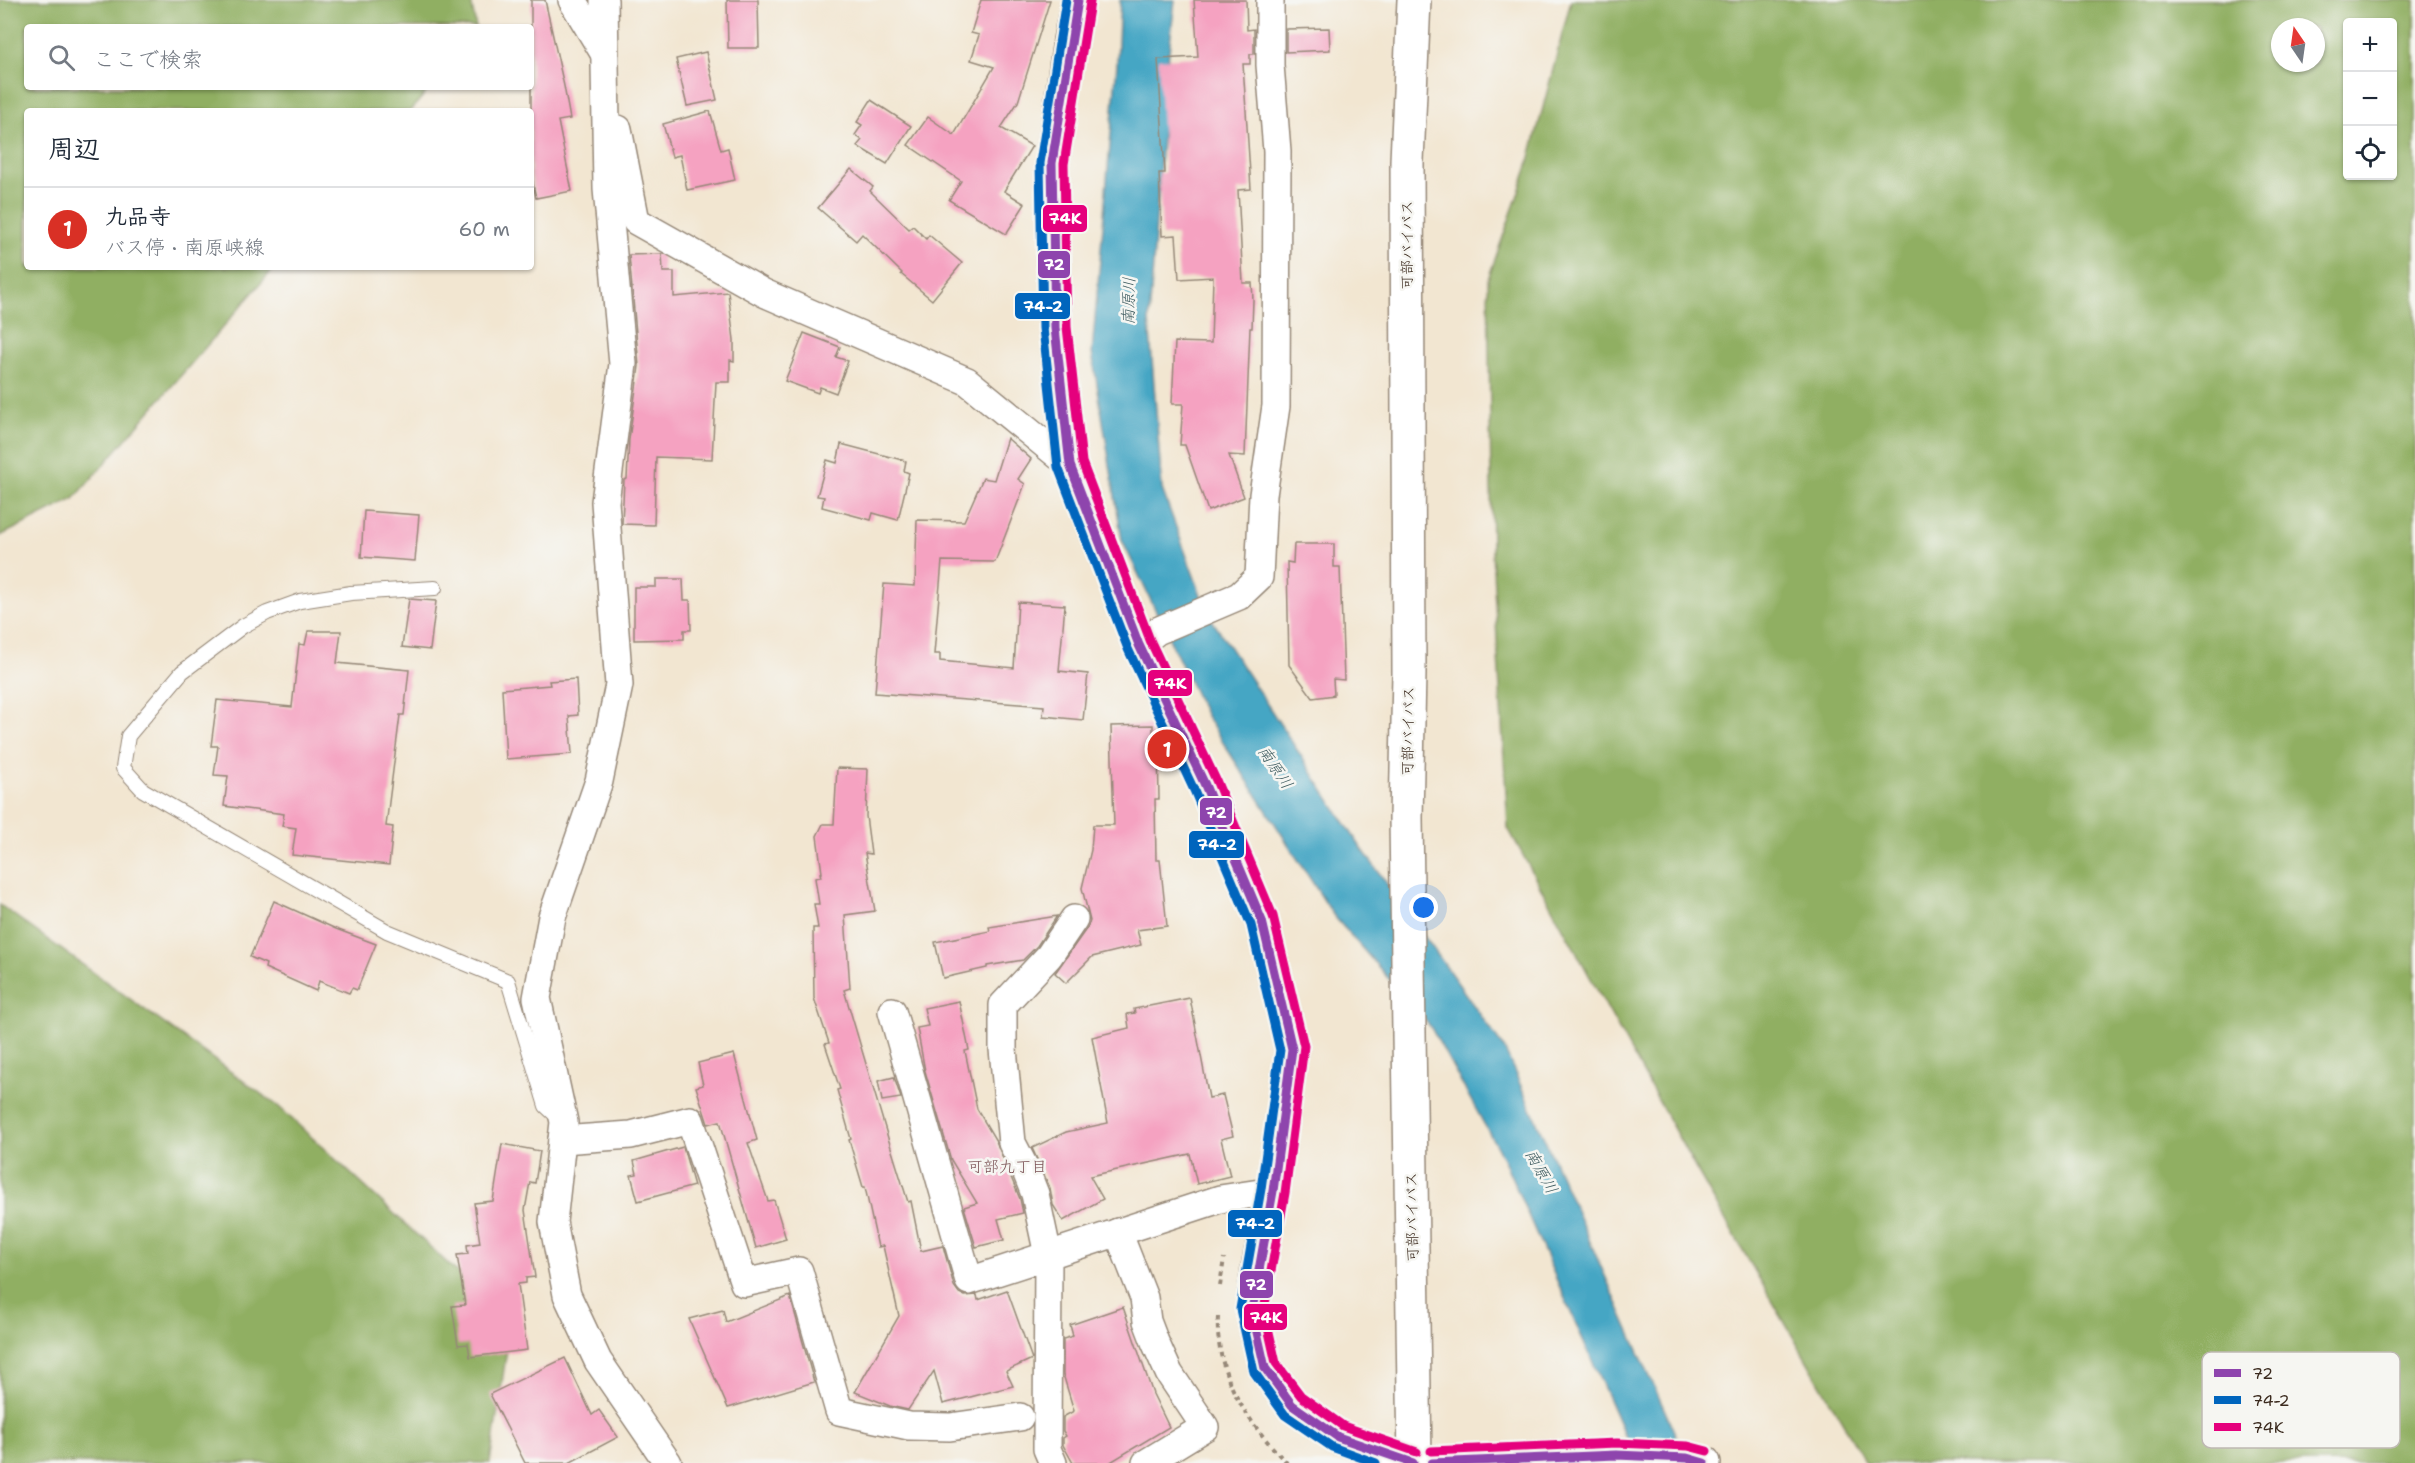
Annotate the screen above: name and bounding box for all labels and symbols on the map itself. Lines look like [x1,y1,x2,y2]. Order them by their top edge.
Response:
north arrow [2271,18,2325,72]
street label: 可部バイパス [1397,200,1417,290]
line badge: 74K [1042,204,1088,233]
text: 74K [1048,208,1082,229]
line badge: 72 [1037,250,1071,279]
text: 72 [1043,254,1065,275]
water label: 南原川 [1118,277,1139,325]
line badge: 74-2 [1014,292,1071,320]
text: 74-2 [1023,296,1063,317]
line badge: 74K [1147,669,1193,697]
text: 74K [1153,673,1187,694]
street label: 可部バイパス [1397,686,1419,776]
pin: 1 [1148,726,1186,771]
water label: 南原川 [1253,742,1298,793]
line badge: 72 [1199,797,1233,826]
text: 72 [1205,802,1227,823]
line badge: 74-2 [1188,830,1245,859]
text: 74-2 [1197,834,1237,855]
your location [1409,893,1438,922]
water label: 南原川 [1521,1145,1562,1197]
district label: 可部九丁目 [967,1156,1047,1177]
street label: 可部バイパス [1401,1172,1423,1262]
line badge: 74-2 [1227,1209,1283,1238]
text: 74-2 [1235,1213,1275,1234]
line badge: 72 [1239,1270,1274,1299]
text: 72 [1245,1274,1267,1295]
line badge: 74K [1243,1303,1288,1331]
text: 74K [1249,1307,1283,1328]
legend [2202,1352,2400,1448]
text: 72 [2252,1363,2273,1384]
text: 74-2 [2252,1390,2290,1411]
text: 74K [2252,1417,2285,1438]

